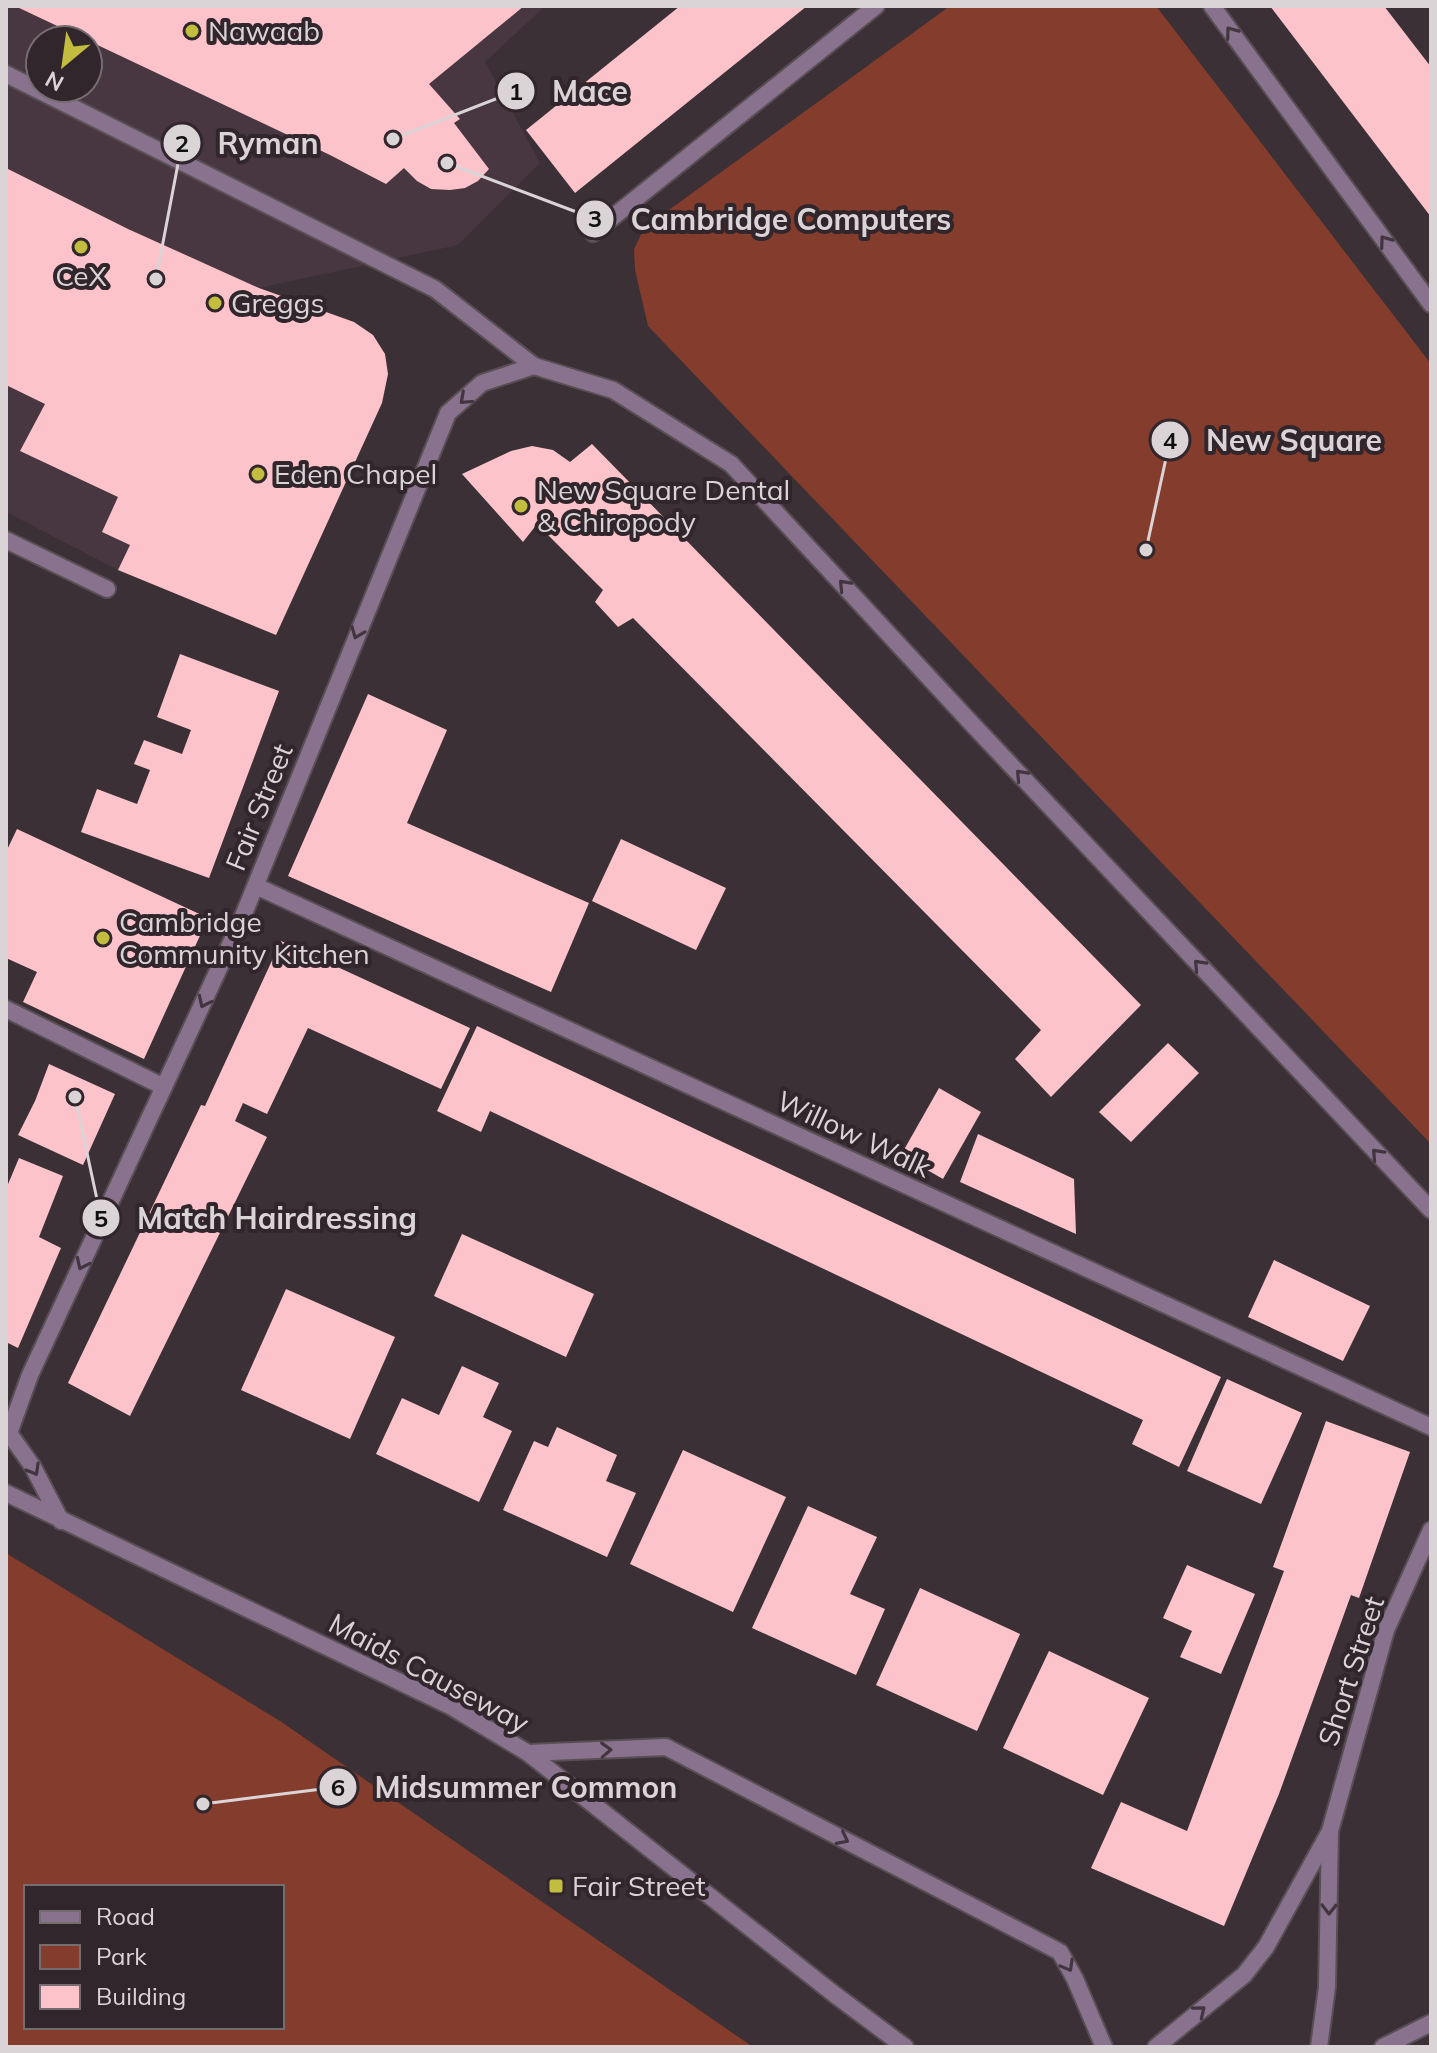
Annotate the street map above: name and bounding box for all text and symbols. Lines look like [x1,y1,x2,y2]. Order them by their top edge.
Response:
place label: Nawaab [208,13,320,48]
marker: Nawaab [183,22,201,40]
north arrow [24,24,104,104]
one-way arrow [1226,26,1241,41]
callout: Mace [496,64,644,118]
text: N [40,65,68,98]
text: Mace [552,72,628,110]
text: 1 [509,76,523,106]
callout: Ryman [162,116,335,170]
text: Ryman [218,124,318,162]
text: 2 [175,128,189,158]
callout: Cambridge Computers [575,192,968,246]
text: Cambridge Computers [631,200,951,238]
text: 3 [588,203,602,233]
one-way arrow [1380,236,1395,250]
marker: CeX [72,238,90,256]
place label: CeX [55,258,107,293]
place label: Greggs [231,285,324,320]
marker: Greggs [206,294,224,312]
one-way arrow [459,389,474,403]
callout: New Square [1150,413,1398,467]
text: New Square [1206,421,1382,459]
text: 4 [1163,425,1177,455]
place label: Eden Chapel [274,456,437,491]
marker: Eden Chapel [249,465,267,483]
place label: New Square Dental & Chiropody [537,472,790,539]
marker: New Square Dental & Chiropody [512,497,530,515]
one-way arrow [838,580,853,594]
one-way arrow [351,625,367,639]
street label: Fair Street [217,738,300,875]
one-way arrow [1016,770,1030,785]
place label: Cambridge Community Kitchen [119,904,370,971]
marker: Cambridge Community Kitchen [94,929,112,947]
one-way arrow [1194,959,1208,974]
one-way arrow [197,994,213,1009]
street label: Willow Walk [772,1083,937,1185]
one-way arrow [1372,1149,1387,1163]
callout: Match Hairdressing [81,1191,433,1245]
text: Match Hairdressing [137,1199,417,1237]
text: 5 [94,1203,108,1233]
one-way arrow [76,1255,92,1270]
one-way arrow [24,1461,40,1476]
street label: Short Street [1310,1591,1391,1750]
street label: Maids Causeway [323,1605,535,1740]
one-way arrow [600,1742,613,1759]
callout: Midsummer Common [318,1760,693,1814]
text: Midsummer Common [375,1768,677,1806]
text: 6 [331,1772,345,1802]
one-way arrow [835,1830,850,1845]
place label: Fair Street [572,1868,706,1903]
marker: Fair Street [547,1877,565,1895]
legend [24,1885,284,2029]
text: Road [96,1901,155,1931]
one-way arrow [1320,1903,1337,1916]
text: Park [96,1941,147,1971]
one-way arrow [1058,1958,1073,1972]
text: Building [96,1981,186,2011]
one-way arrow [1191,2006,1205,2021]

